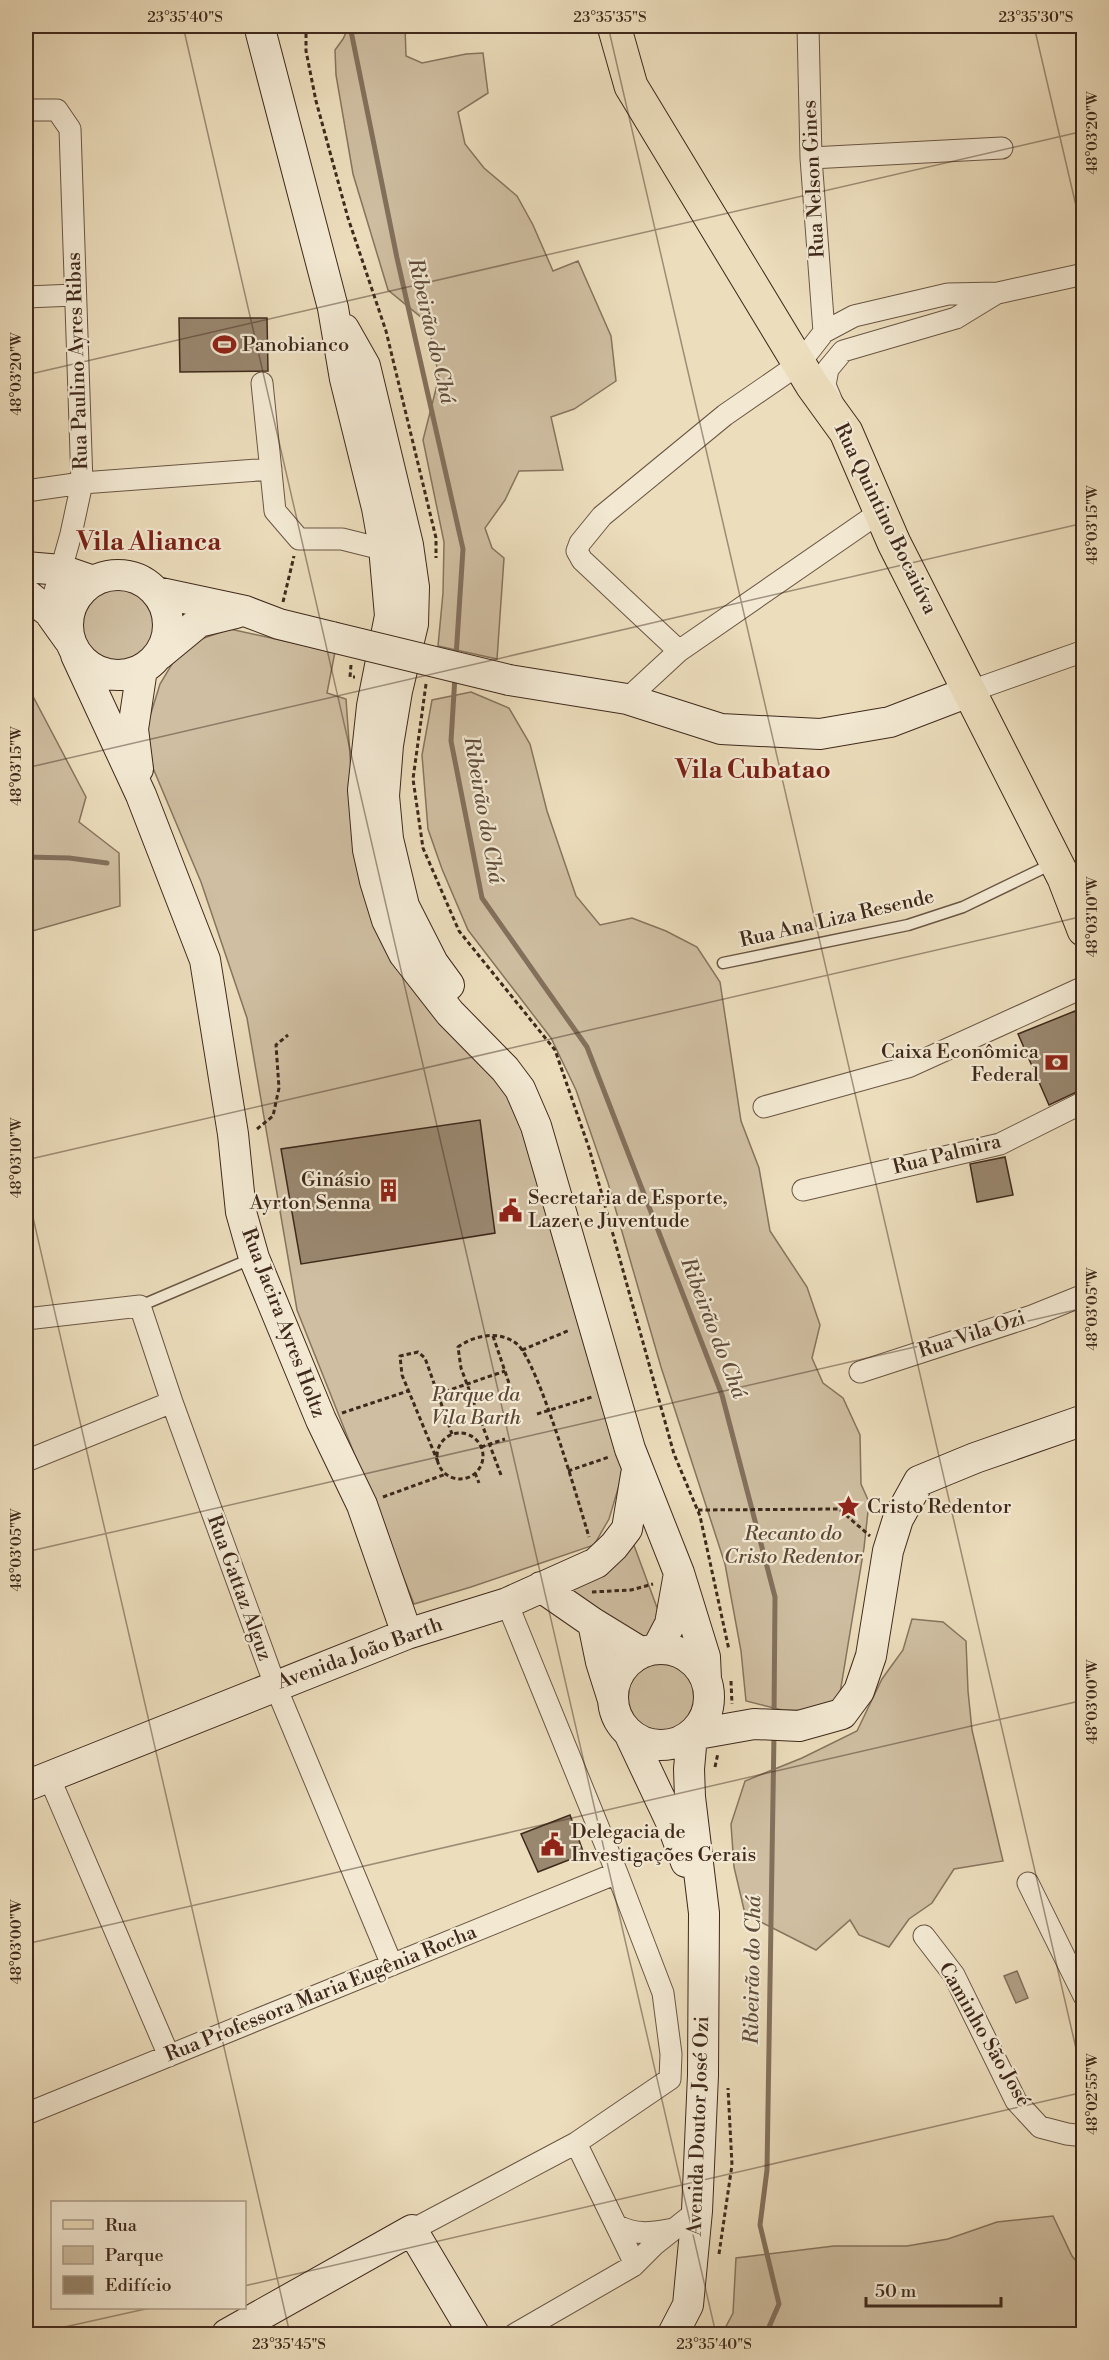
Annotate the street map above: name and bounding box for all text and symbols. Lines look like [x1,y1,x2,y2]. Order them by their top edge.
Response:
text: 23°35'40"S [147,8,223,27]
text: 23°35'35"S [573,8,647,27]
text: 23°35'30"S [999,8,1073,27]
text: 48°03'20"W [1083,91,1102,175]
street label: Rua Nelson Gines [797,99,831,259]
street label: Rua Paulino Ayres Ribas [62,252,94,470]
water label: Ribeirão do Chá [401,255,460,407]
text: 48°03'20"W [7,332,26,416]
sports icon: Panobianco [211,332,237,358]
place label: Panobianco [242,333,349,358]
street label: Rua Quintino Bocaiúva [828,419,943,619]
text: 48°03'15"W [1083,485,1102,565]
district label: Vila Alianca [76,526,222,558]
text: 48°03'15"W [7,726,26,806]
water label: Ribeirão do Chá [457,734,509,886]
district label: Vila Cubatao [674,754,831,786]
text: 48°03'10"W [1083,876,1102,957]
street label: Rua Ana Liza Resende [737,884,937,954]
place label: Caixa Econômica Federal [881,1040,1040,1088]
bank icon: Caixa Econômica Federal [1044,1050,1070,1076]
text: 48°03'10"W [7,1117,26,1198]
street label: Rua Palmira [890,1129,1005,1181]
place label: Ginásio Ayrton Senna [249,1168,372,1216]
building icon: Ginásio Ayrton Senna [376,1178,402,1204]
place label: Secretaria de Esporte, Lazer e Juventude [528,1186,727,1234]
public building icon: Secretaria de Esporte, Lazer e Juventude [497,1197,523,1223]
street label: Rua Jacira Ayres Holtz [235,1225,331,1421]
water label: Ribeirão do Chá [674,1253,752,1402]
text: 48°03'05"W [1083,1267,1102,1350]
street label: Rua Vila Ozi [915,1306,1029,1364]
park label: Parque da Vila Barth [431,1383,522,1431]
place icon: Cristo Redentor [836,1494,862,1520]
place label: Cristo Redentor [867,1495,1012,1520]
text: 48°03'05"W [7,1508,26,1591]
street label: Rua Gattaz Alguz [201,1512,277,1664]
park label: Recanto do Cristo Redentor [724,1522,862,1570]
street label: Avenida João Barth [273,1612,446,1696]
text: 48°03'00"W [1083,1659,1102,1744]
place label: Delegacia de Investigações Gerais [571,1820,756,1868]
public building icon: Delegacia de Investigações Gerais [540,1831,566,1857]
water label: Ribeirão do Chá [739,1895,767,2046]
text: 48°03'00"W [7,1899,26,1984]
street label: Rua Professora Maria Eugênia Rocha [162,1920,481,2068]
street label: Caminho São José [932,1958,1036,2112]
street label: Avenida Doutor José Ozi [683,2015,715,2238]
text: 48°02'55"W [1083,2053,1102,2135]
legend [51,2201,246,2309]
text: Rua [105,2214,138,2237]
text: Parque [105,2244,164,2267]
scale bar [866,2270,1001,2308]
text: Edifício [105,2274,172,2297]
text: 50 m [875,2280,917,2303]
text: 23°35'45"S [252,2335,326,2354]
text: 23°35'40"S [676,2335,752,2354]

